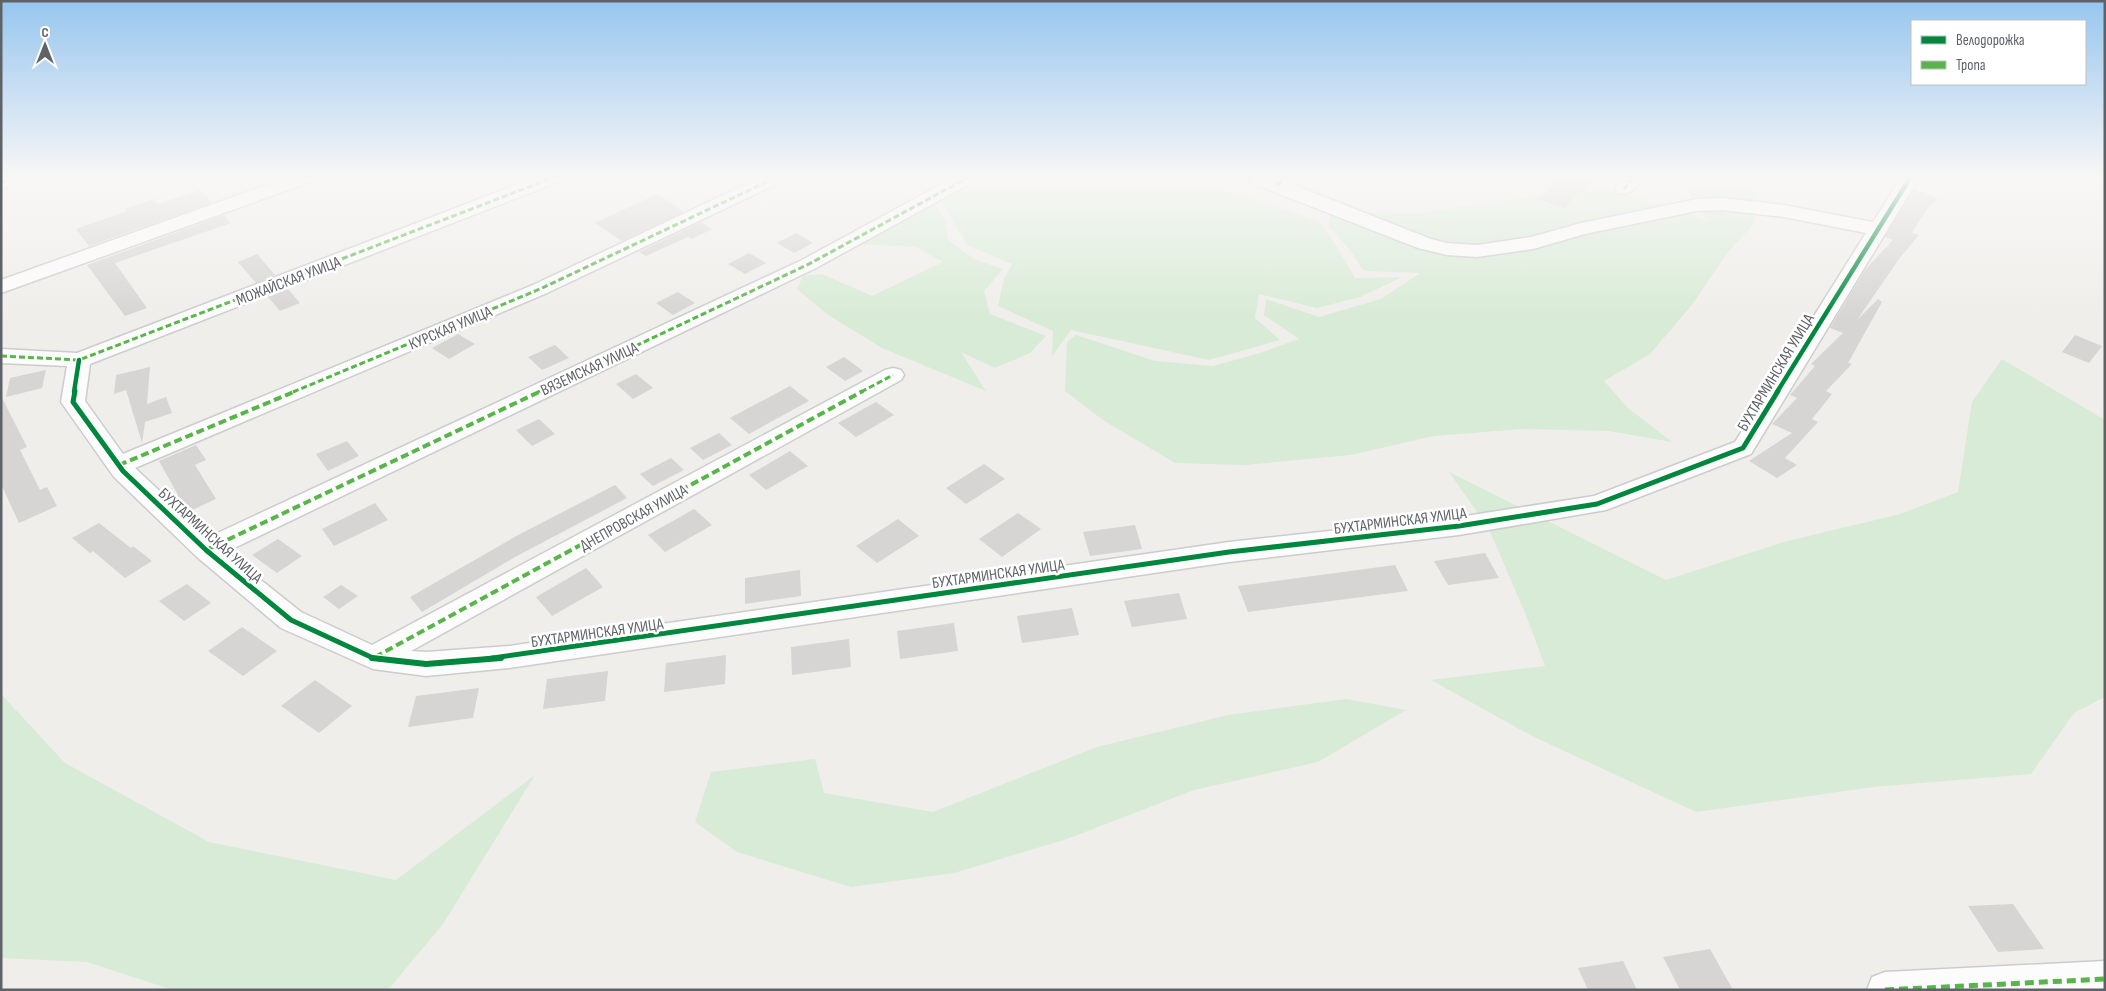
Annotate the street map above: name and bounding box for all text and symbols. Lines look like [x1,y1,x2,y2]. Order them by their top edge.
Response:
north arrow [20,20,70,70]
legend [1911,20,2086,85]
text: С [41,24,49,41]
text: Велодорожка [1956,31,2025,50]
text: Тропа [1956,56,1986,75]
street label: МОЖАЙСКАЯ УЛИЦА [234,253,344,310]
street label: КУРСКАЯ УЛИЦА [406,302,495,354]
street label: БУХТАРМИНСКАЯ УЛИЦА [1734,311,1819,435]
street label: ВЯЗЕМСКАЯ УЛИЦА [538,338,642,400]
street label: ДНЕПРОВСКАЯ УЛИЦА [577,481,691,556]
street label: БУХТАРМИНСКАЯ УЛИЦА [154,484,266,588]
street label: БУХТАРМИНСКАЯ УЛИЦА [1333,504,1468,539]
street label: БУХТАРМИНСКАЯ УЛИЦА [931,556,1066,593]
street label: БУХТАРМИНСКАЯ УЛИЦА [530,615,665,652]

